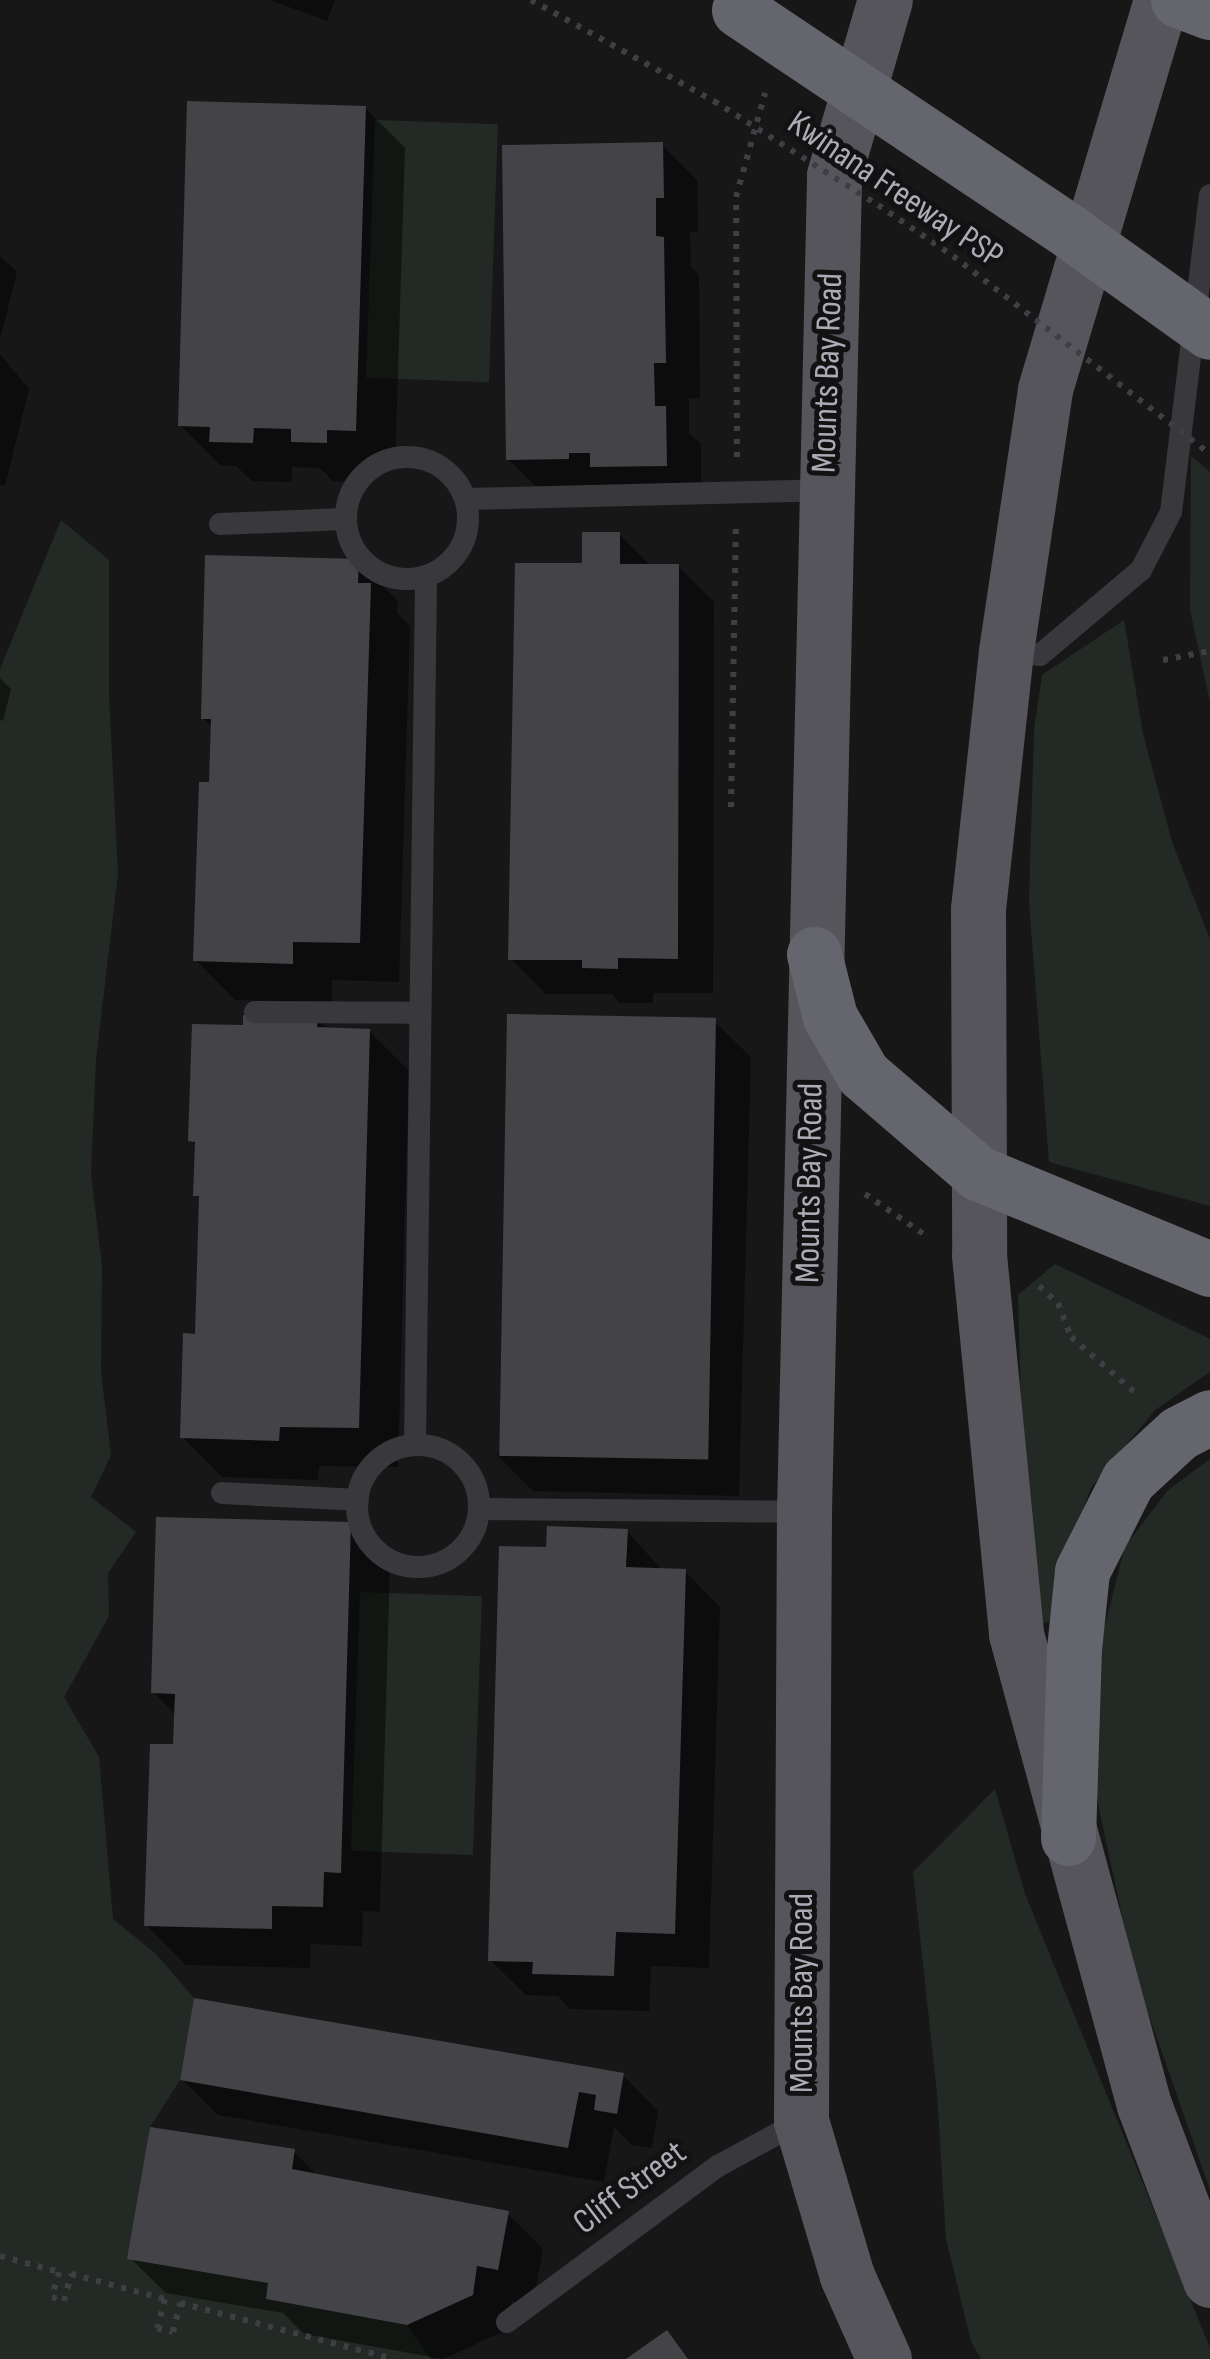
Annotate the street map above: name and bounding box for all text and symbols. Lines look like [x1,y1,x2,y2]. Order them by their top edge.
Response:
street label: Kwinana Freeway PSP [779,102,1011,278]
street label: Mounts Bay Road [804,272,852,474]
street label: Mounts Bay Road [787,1083,833,1283]
street label: Mounts Bay Road [781,1893,823,2093]
street label: Cliff Street [565,2132,695,2244]

